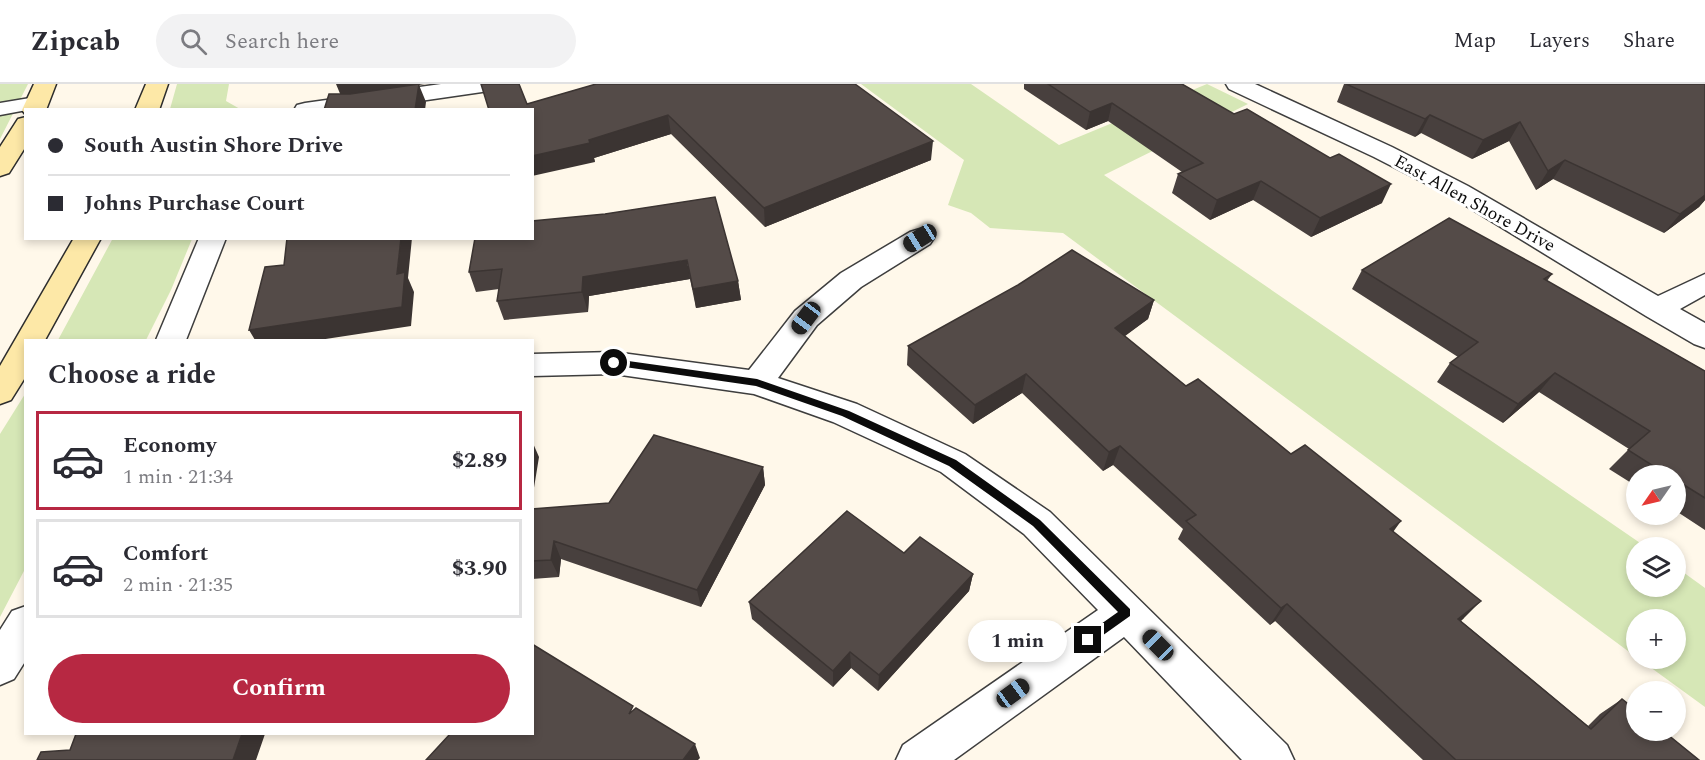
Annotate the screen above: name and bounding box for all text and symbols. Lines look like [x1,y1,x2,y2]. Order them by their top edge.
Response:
search box [156,14,576,68]
text: Zipcab [30,20,120,63]
icon: search [177,25,210,58]
text: Search here [225,25,339,58]
text: Map [1454,25,1496,57]
text: Layers [1529,25,1590,57]
text: Share [1623,25,1675,57]
text: South Austin Shore Drive [84,129,343,162]
street label: East Allen Shore Drive [1389,148,1560,259]
text: Johns Purchase Court [84,187,305,220]
car [900,221,940,255]
car [788,298,824,338]
route start [600,349,627,376]
text: Choose a ride [48,354,216,396]
text: Economy [123,429,216,462]
icon: car [51,434,105,488]
text: $2.89 [452,444,507,477]
text: 1 min · 21:34 [123,462,233,492]
north arrow [1626,465,1686,525]
map controls [1626,465,1686,741]
text: Comfort [123,537,208,570]
button: layers [1626,537,1686,597]
icon: car [51,542,105,596]
text: $3.90 [452,552,507,585]
text: 2 min · 21:35 [123,570,233,600]
button: + [1626,609,1686,669]
callout: 1 min [968,619,1067,661]
text: 1 min [991,626,1044,656]
route end [1074,626,1101,653]
car [1139,626,1177,664]
button: Confirm [48,654,510,723]
car [993,675,1033,711]
button: − [1626,681,1686,741]

